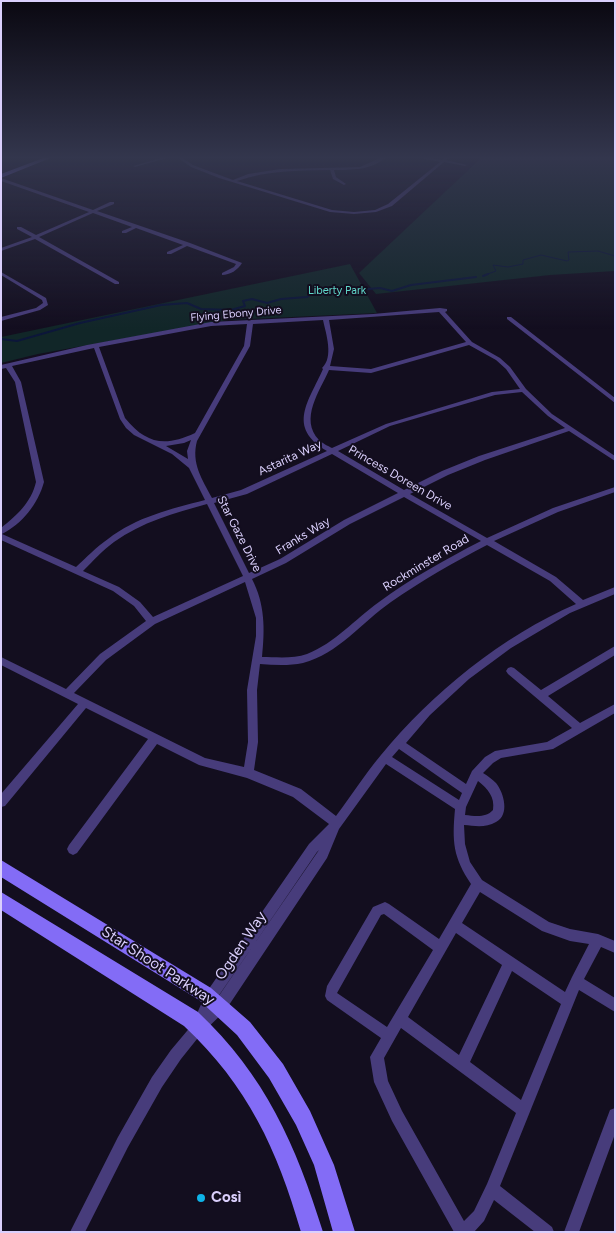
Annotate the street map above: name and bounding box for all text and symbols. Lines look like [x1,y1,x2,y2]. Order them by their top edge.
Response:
park label: Liberty Park [308,284,366,298]
street label: Flying Ebony Drive [190,303,282,325]
street label: Astarita Way [256,437,324,479]
street label: Princess Doreen Drive [346,442,454,514]
street label: Star Gaze Drive [214,494,264,574]
street label: Franks Way [273,514,333,558]
street label: Rockminster Road [380,532,472,594]
street label: Ogden Way [212,908,270,984]
street label: Star Shoot Parkway [98,923,218,1009]
place label: Così [211,1189,242,1207]
marker: Così [195,1192,207,1204]

